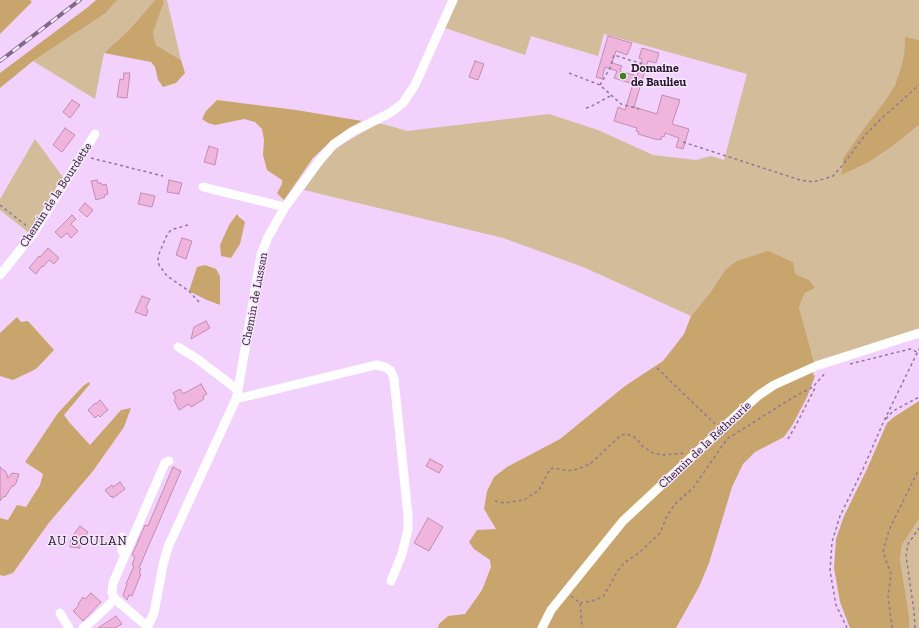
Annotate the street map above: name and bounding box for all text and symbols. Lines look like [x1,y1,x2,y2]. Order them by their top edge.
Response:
place label: Domaine de Baulieu [631,62,686,90]
marker: Domaine de Baulieu [618,71,628,81]
street label: Chemin de la Bourdette [17,140,95,250]
street label: Chemin de Lussan [239,251,271,347]
street label: Chemin de la Réthourie [656,398,754,492]
district label: AU SOULAN [48,533,128,549]

